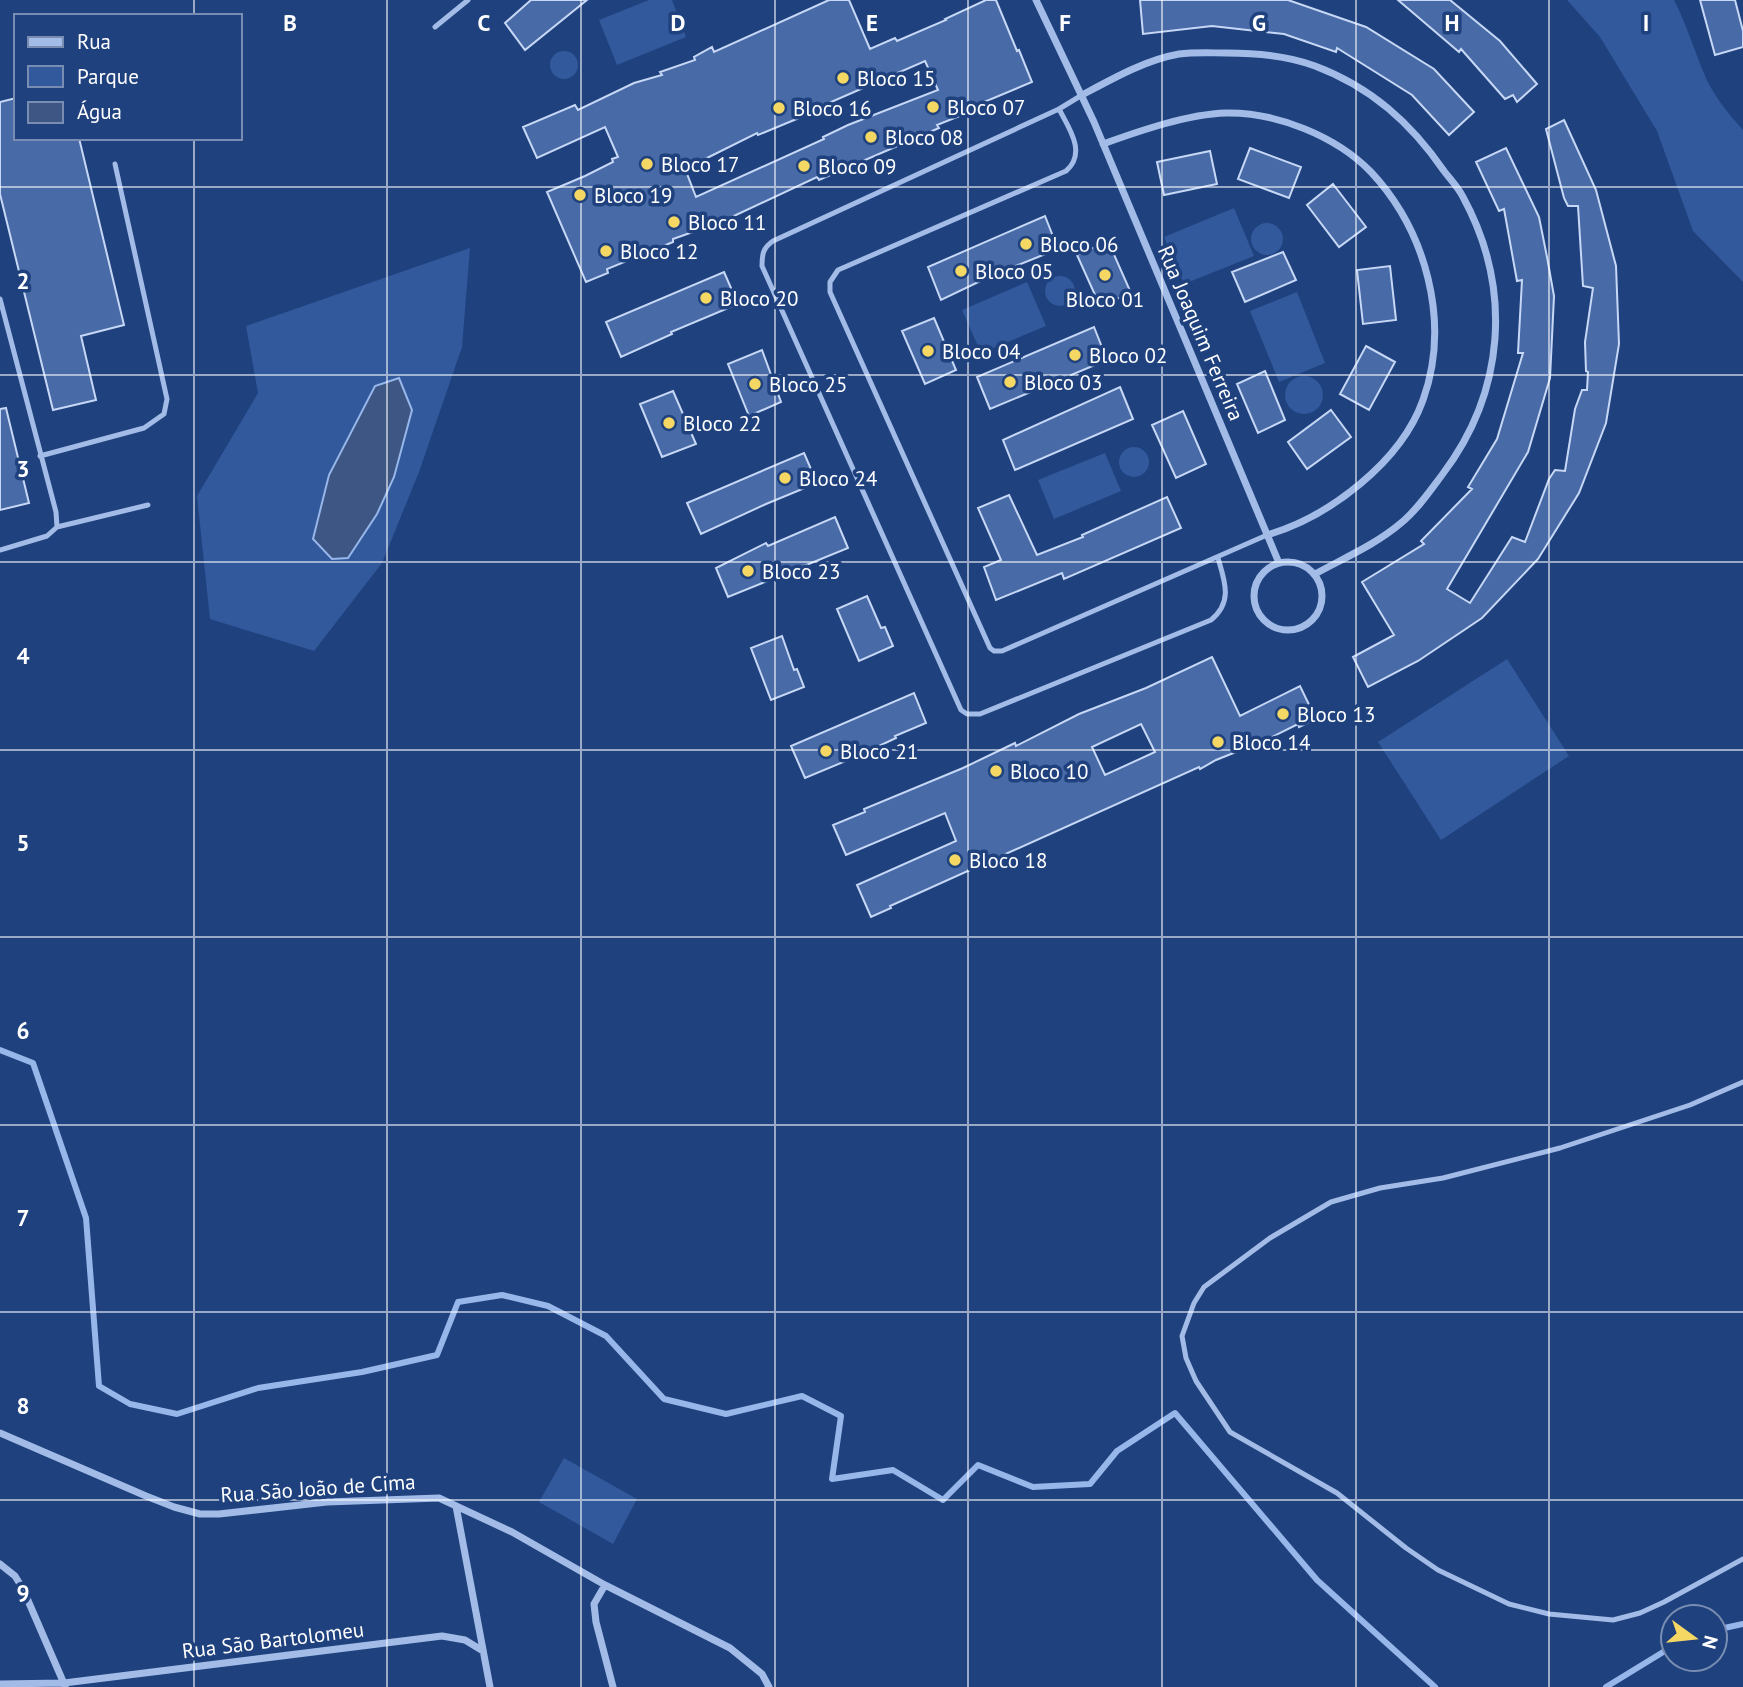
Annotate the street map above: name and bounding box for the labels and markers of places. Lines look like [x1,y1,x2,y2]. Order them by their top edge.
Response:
place label: Bloco 15 [857,65,935,92]
marker: Bloco 15 [835,70,851,86]
place label: Bloco 07 [947,94,1025,121]
place label: Bloco 16 [793,95,871,122]
marker: Bloco 07 [925,99,941,115]
marker: Bloco 16 [771,100,787,116]
place label: Bloco 08 [885,124,963,151]
marker: Bloco 08 [863,129,879,145]
place label: Bloco 17 [661,151,739,178]
place label: Bloco 09 [818,153,896,180]
marker: Bloco 17 [639,156,655,172]
marker: Bloco 09 [796,158,812,174]
place label: Bloco 19 [594,182,672,209]
marker: Bloco 19 [572,187,588,203]
place label: Bloco 11 [688,209,766,236]
marker: Bloco 11 [666,214,682,230]
place label: Bloco 06 [1040,231,1118,258]
marker: Bloco 06 [1018,236,1034,252]
place label: Bloco 12 [620,238,698,265]
marker: Bloco 12 [598,243,614,259]
place label: Bloco 05 [975,258,1053,285]
marker: Bloco 05 [953,263,969,279]
marker: Bloco 01 [1097,267,1113,283]
place label: Bloco 20 [720,285,798,312]
place label: Bloco 01 [1066,286,1144,313]
marker: Bloco 20 [698,290,714,306]
place label: Bloco 04 [942,338,1020,365]
place label: Bloco 02 [1089,342,1167,369]
marker: Bloco 04 [920,343,936,359]
marker: Bloco 02 [1067,347,1083,363]
place label: Bloco 03 [1024,369,1102,396]
place label: Bloco 25 [769,371,847,398]
marker: Bloco 03 [1002,374,1018,390]
marker: Bloco 25 [747,376,763,392]
place label: Bloco 22 [683,410,761,437]
marker: Bloco 22 [661,415,677,431]
place label: Bloco 24 [799,465,877,492]
marker: Bloco 24 [777,470,793,486]
place label: Bloco 23 [762,558,840,585]
marker: Bloco 23 [740,563,756,579]
place label: Bloco 13 [1297,701,1375,728]
marker: Bloco 13 [1275,706,1291,722]
place label: Bloco 14 [1232,729,1310,756]
marker: Bloco 14 [1210,734,1226,750]
place label: Bloco 21 [840,738,918,765]
marker: Bloco 21 [818,743,834,759]
place label: Bloco 10 [1010,758,1088,785]
marker: Bloco 10 [988,763,1004,779]
place label: Bloco 18 [969,847,1047,874]
marker: Bloco 18 [947,852,963,868]

